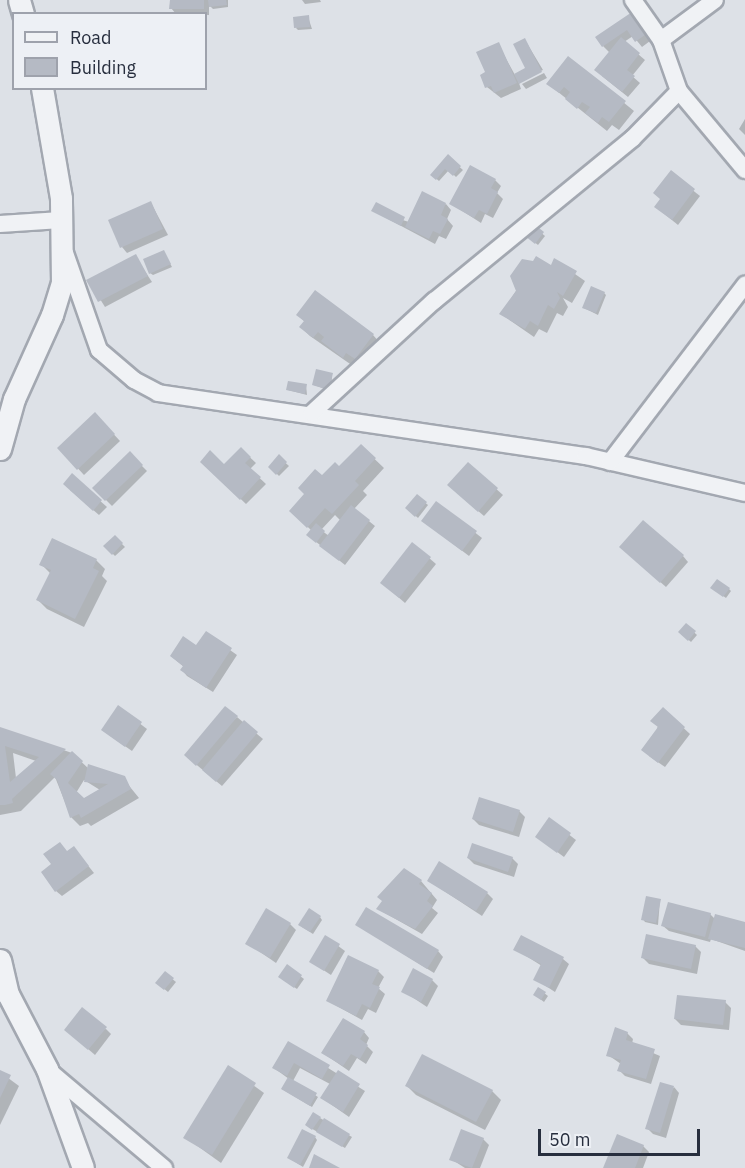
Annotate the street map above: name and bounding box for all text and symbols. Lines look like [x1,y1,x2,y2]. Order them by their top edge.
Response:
legend [12,12,207,90]
text: Road [70,26,111,49]
text: Building [70,56,136,79]
scale bar [541,1117,703,1155]
text: 50 m [549,1128,591,1151]

